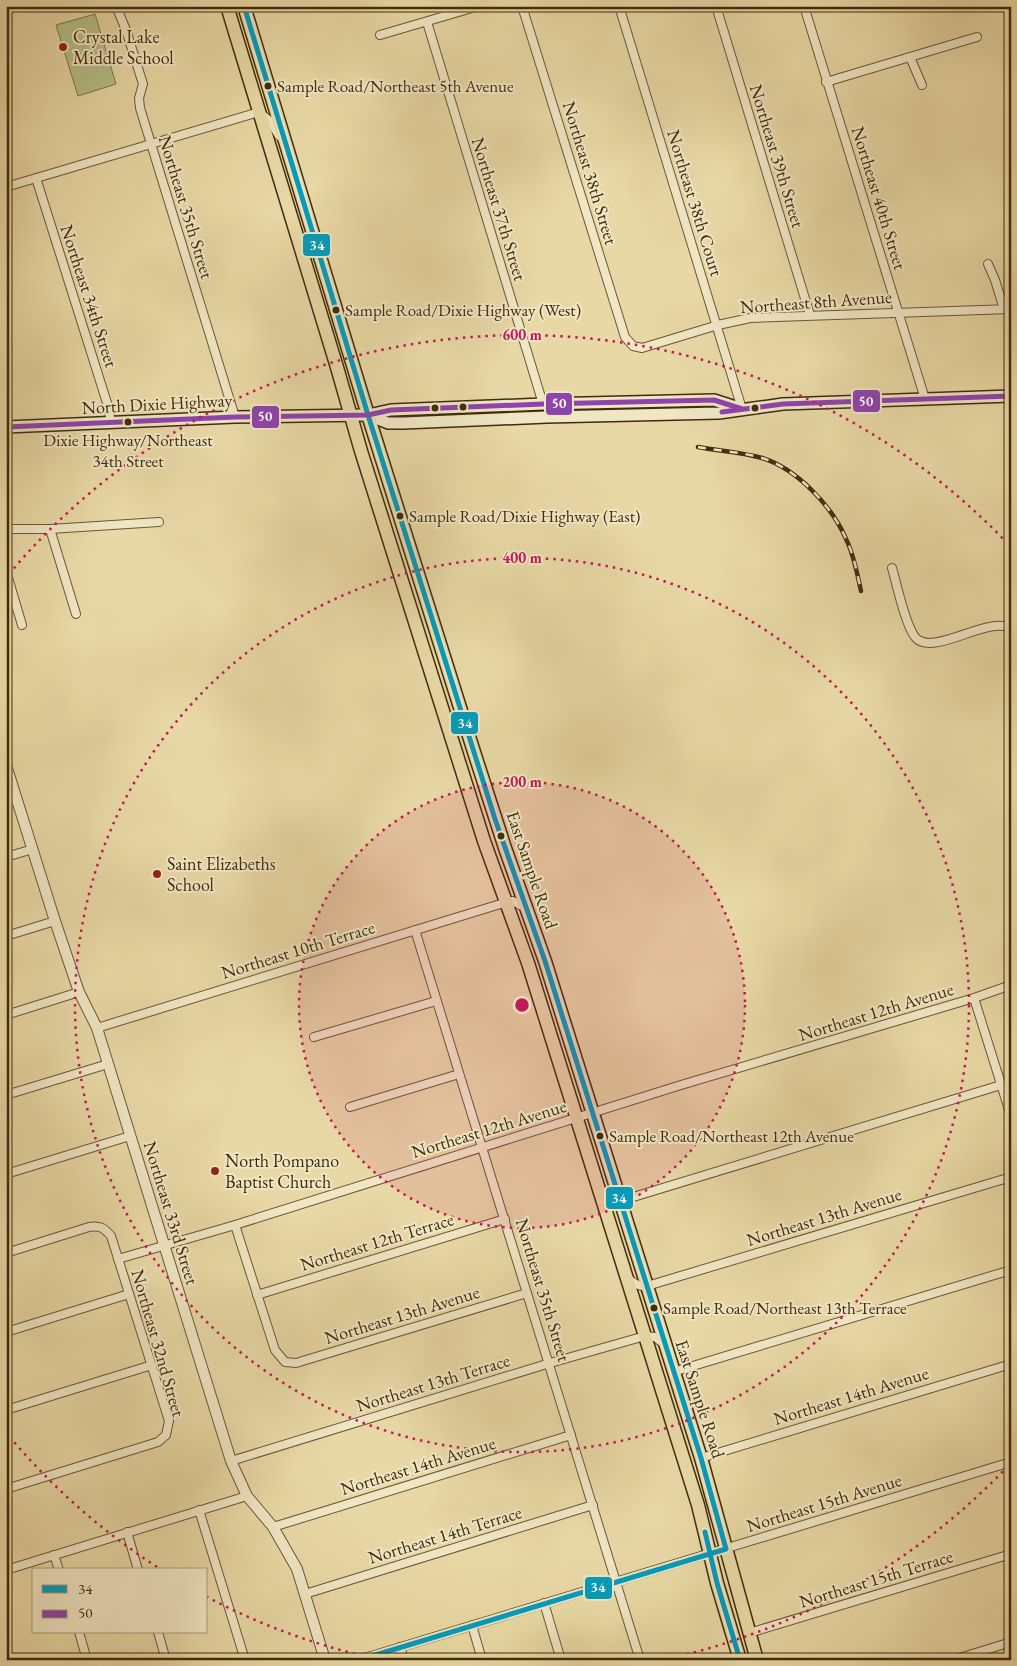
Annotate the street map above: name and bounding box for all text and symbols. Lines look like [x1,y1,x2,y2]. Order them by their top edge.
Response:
place label: Crystal Lake Middle School [73,25,174,69]
marker: Crystal Lake Middle School [57,41,69,53]
place label: Sample Road/Northeast 5th Avenue [277,75,514,97]
marker: Sample Road/Northeast 5th Avenue [263,81,273,91]
street label: Northeast 39th Street [745,81,810,231]
street label: Northeast 38th Street [558,98,623,248]
street label: Northeast 40th Street [847,123,912,273]
street label: Northeast 38th Court [662,127,729,279]
street label: Northeast 35th Street [154,132,219,282]
street label: Northeast 37th Street [467,134,532,284]
street label: Northeast 34th Street [56,222,123,370]
line badge: 34 [302,233,331,257]
text: 34 [310,236,325,254]
street label: Northeast 8th Avenue [739,285,893,318]
place label: Sample Road/Dixie Highway (West) [345,299,581,321]
marker: Sample Road/Dixie Highway (West) [331,305,341,315]
text: 600 m [502,325,542,344]
street label: North Dixie Highway [81,388,233,419]
line badge: 50 [852,389,881,413]
line badge: 50 [545,392,573,416]
text: 50 [859,392,874,410]
text: 50 [552,394,567,412]
unlabelled marker [458,402,468,412]
unlabelled marker [430,403,440,413]
unlabelled marker [750,403,760,413]
line badge: 50 [251,405,280,429]
text: 50 [258,407,273,425]
marker: Dixie Highway/Northeast 34th Street [123,417,133,427]
place label: Dixie Highway/Northeast 34th Street [43,429,213,472]
place label: Sample Road/Dixie Highway (East) [409,505,640,527]
marker: Sample Road/Dixie Highway (East) [395,511,405,521]
text: 400 m [502,548,542,567]
line badge: 34 [450,711,479,735]
text: 34 [458,714,473,732]
text: 200 m [502,772,542,791]
street label: East Sample Road [502,808,564,933]
unlabelled marker [496,831,506,841]
place label: Saint Elizabeths School [167,852,276,896]
marker: Saint Elizabeths School [151,868,163,880]
street label: Northeast 10th Terrace [218,915,378,984]
street label: Northeast 12th Avenue [796,977,956,1046]
centre of rings [513,996,531,1014]
street label: Northeast 12th Avenue [409,1094,569,1163]
place label: Sample Road/Northeast 12th Avenue [609,1125,854,1147]
marker: Sample Road/Northeast 12th Avenue [595,1131,605,1141]
street label: Northeast 33rd Street [139,1138,204,1288]
place label: North Pompano Baptist Church [225,1149,339,1193]
marker: North Pompano Baptist Church [209,1165,221,1177]
street label: Northeast 13th Avenue [744,1182,904,1251]
line badge: 34 [605,1186,634,1210]
text: 34 [612,1189,627,1207]
street label: Northeast 12th Terrace [297,1207,457,1276]
street label: Northeast 35th Street [511,1215,576,1365]
street label: Northeast 32nd Street [126,1266,191,1420]
street label: Northeast 13th Avenue [322,1280,482,1349]
place label: Sample Road/Northeast 13th Terrace [663,1297,907,1319]
marker: Sample Road/Northeast 13th Terrace [649,1303,659,1313]
street label: East Sample Road [671,1337,731,1462]
street label: Northeast 13th Terrace [353,1348,513,1417]
street label: Northeast 14th Avenue [771,1361,931,1430]
street label: Northeast 14th Avenue [338,1431,498,1500]
street label: Northeast 15th Avenue [744,1468,904,1537]
street label: Northeast 14th Terrace [365,1500,525,1569]
street label: Northeast 15th Terrace [796,1544,956,1613]
legend [32,1568,208,1634]
line badge: 34 [584,1576,613,1600]
text: 34 [591,1578,606,1596]
text: 34 [78,1579,93,1598]
text: 50 [78,1603,92,1622]

